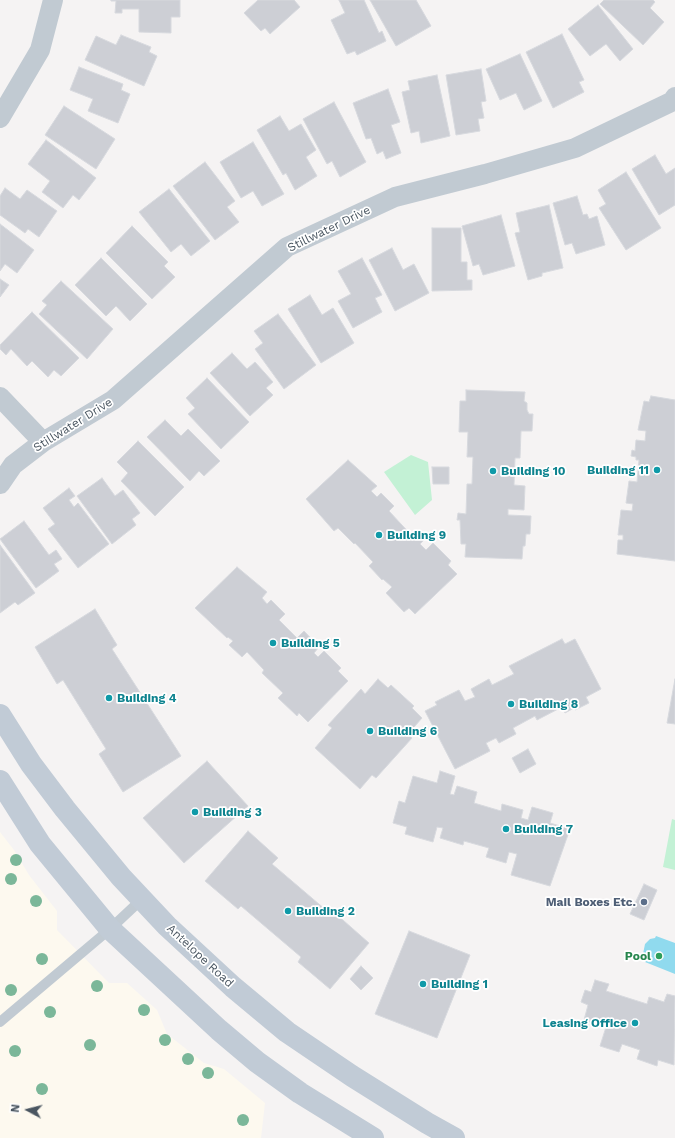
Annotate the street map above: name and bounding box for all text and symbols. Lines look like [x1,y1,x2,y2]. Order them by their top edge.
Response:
street label: Stillwater Drive [285,203,373,255]
street label: Stillwater Drive [31,395,115,455]
place label: Building 11 [587,463,649,477]
place label: Building 10 [501,464,566,478]
marker: Building 11 [652,465,662,475]
marker: Building 10 [488,466,498,476]
place label: Building 9 [387,528,446,542]
marker: Building 9 [374,530,384,540]
place label: Building 5 [281,636,340,650]
marker: Building 5 [268,638,278,648]
place label: Building 4 [117,691,176,705]
marker: Building 4 [104,693,114,703]
place label: Building 8 [519,697,578,711]
marker: Building 8 [506,699,516,709]
place label: Building 6 [378,724,437,738]
marker: Building 6 [365,726,375,736]
place label: Building 3 [203,805,262,819]
marker: Building 3 [190,807,200,817]
place label: Building 7 [514,822,573,836]
marker: Building 7 [501,824,511,834]
place label: Mail Boxes Etc. [546,895,636,909]
marker: Mail Boxes Etc. [639,897,649,907]
place label: Building 2 [296,904,355,918]
marker: Building 2 [283,906,293,916]
street label: Antelope Road [164,921,236,991]
place label: Pool [625,949,651,963]
marker: Pool [654,951,664,961]
place label: Building 1 [431,977,488,991]
marker: Building 1 [418,979,428,989]
place label: Leasing Office [543,1016,627,1030]
marker: Leasing Office [630,1018,640,1028]
north arrow [8,1090,48,1130]
text: N [9,1104,23,1113]

